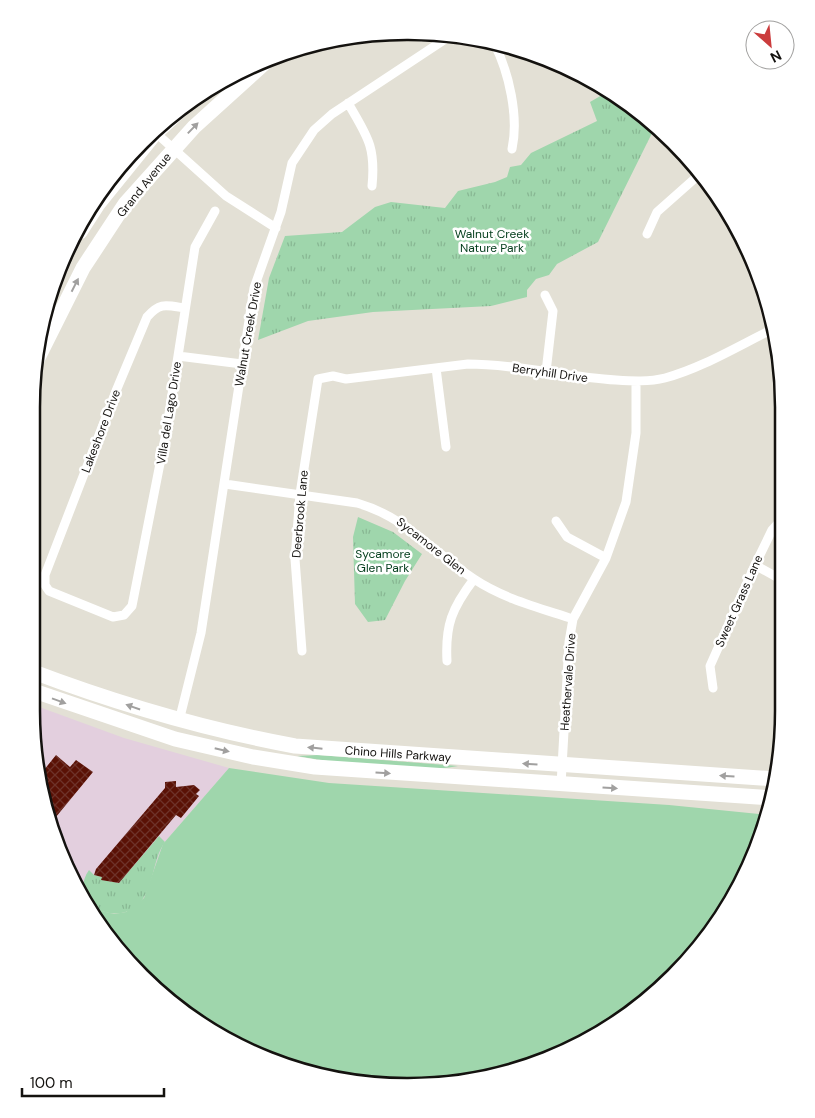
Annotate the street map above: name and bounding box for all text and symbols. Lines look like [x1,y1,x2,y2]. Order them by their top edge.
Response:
north arrow [745,20,795,70]
text: N [767,46,785,67]
one-way arrow [187,122,199,134]
street label: Grand Avenue [113,149,175,221]
park label: Walnut Creek Nature Park [455,226,529,256]
one-way arrow [71,278,79,293]
street label: Walnut Creek Drive [231,280,265,388]
street label: Villa del Lago Drive [153,360,185,466]
street label: Berryhill Drive [511,360,589,386]
street label: Lakeshore Drive [78,387,124,475]
street label: Deerbrook Lane [288,469,312,559]
street label: Sycamore Glen [393,514,469,578]
park label: Sycamore Glen Park [355,546,411,576]
street label: Sweet Grass Lane [712,552,767,650]
street label: Heathervale Drive [557,632,579,731]
one-way arrow [52,697,67,705]
one-way arrow [125,703,140,711]
street label: Chino Hills Parkway [344,742,452,766]
one-way arrow [307,744,323,752]
one-way arrow [215,746,230,754]
one-way arrow [522,759,538,767]
one-way arrow [375,769,391,777]
one-way arrow [719,772,735,780]
one-way arrow [602,784,618,792]
scale bar [22,1066,165,1098]
text: 100 m [30,1073,73,1093]

